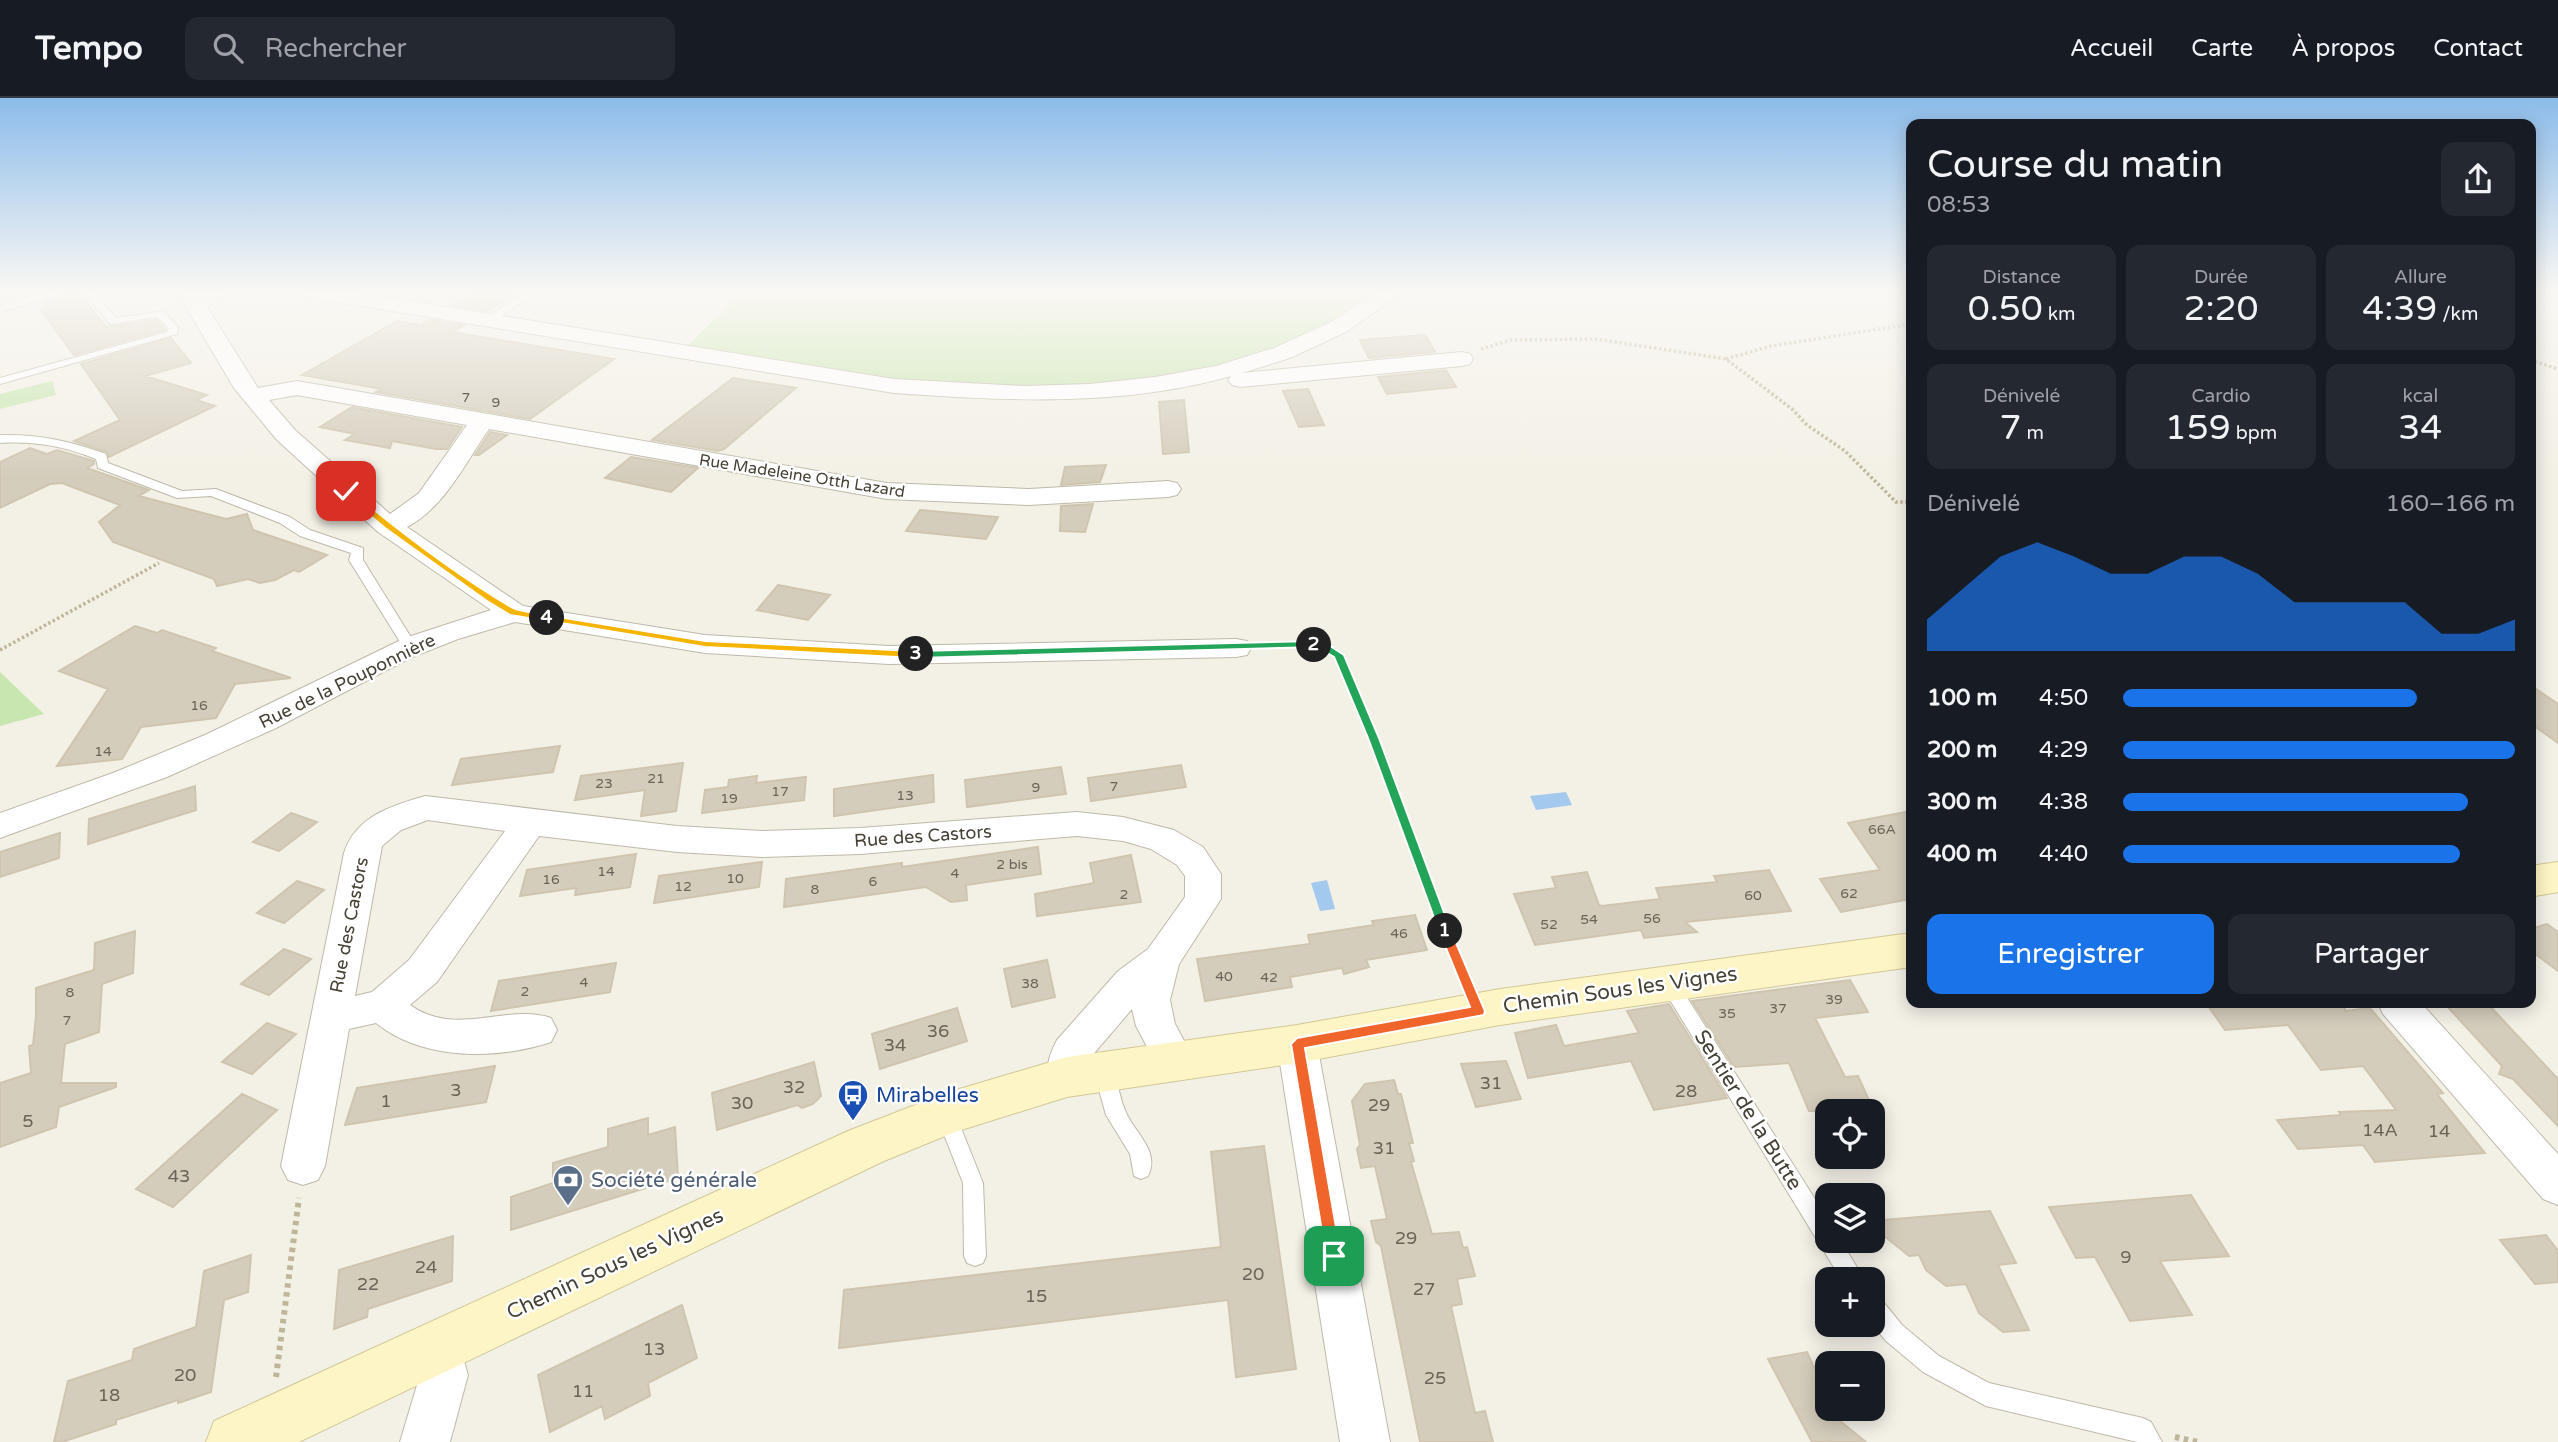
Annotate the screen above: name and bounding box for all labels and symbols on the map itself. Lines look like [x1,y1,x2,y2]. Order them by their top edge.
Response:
house number: 7 [462,389,470,406]
house number: 9 [492,394,500,411]
street label: Rue Madeleine Otth Lazard [698,450,906,502]
pin [316,461,376,521]
pin: 4 [530,601,564,636]
pin: 2 [1296,628,1332,662]
street label: Rue de la Pouponnière [255,629,439,733]
pin: 3 [898,636,934,672]
house number: 16 [190,697,208,714]
house number: 14 [94,743,112,760]
house number: 21 [647,770,665,787]
house number: 23 [595,775,613,792]
house number: 7 [1110,778,1118,795]
house number: 9 [1032,779,1040,796]
house number: 17 [771,783,789,800]
house number: 13 [896,787,914,804]
house number: 19 [720,790,738,807]
street label: Rue des Castors [853,820,993,852]
house number: 66A [1868,821,1896,838]
street label: Rue des Castors [325,855,373,995]
house number: 2 bis [996,856,1028,873]
house number: 14 [597,863,615,880]
house number: 4 [951,865,960,882]
house number: 10 [726,870,744,887]
house number: 16 [542,871,560,888]
house number: 6 [869,873,878,890]
house number: 12 [674,878,692,895]
house number: 8 [811,881,820,898]
house number: 62 [1840,885,1858,902]
house number: 2 [1120,886,1128,903]
house number: 60 [1744,887,1762,904]
house number: 56 [1643,910,1661,927]
house number: 54 [1580,911,1598,928]
pin: 1 [1428,914,1462,948]
house number: 52 [1540,916,1558,933]
house number: 46 [1390,925,1408,942]
street label: Chemin Sous les Vignes [1501,961,1739,1019]
house number: 40 [1215,968,1233,985]
house number: 42 [1260,969,1278,986]
house number: 4 [580,974,589,991]
house number: 38 [1021,975,1039,992]
house number: 2 [521,983,529,1000]
house number: 8 [66,984,75,1001]
house number: 39 [1825,991,1843,1008]
house number: 37 [1769,1000,1787,1017]
house number: 35 [1718,1005,1736,1022]
house number: 7 [63,1012,71,1029]
house number: 36 [927,1020,949,1042]
street label: Sentier de la Butte [1689,1025,1807,1195]
house number: 34 [884,1034,906,1056]
house number: 31 [1480,1072,1502,1094]
house number: 32 [783,1076,805,1098]
bus stop icon: Mirabelles [836,1078,870,1122]
house number: 3 [450,1079,462,1101]
house number: 28 [1675,1080,1697,1102]
place label: Mirabelles [876,1083,979,1108]
house number: 1 [380,1090,392,1112]
house number: 30 [731,1092,753,1114]
house number: 29 [1368,1094,1390,1116]
house number: 5 [22,1110,34,1132]
house number: 14A [2362,1119,2398,1141]
house number: 14 [2428,1120,2450,1142]
house number: 31 [1373,1137,1395,1159]
bank icon: Société générale [551,1163,585,1207]
house number: 43 [168,1165,190,1187]
place label: Société générale [591,1168,757,1193]
street label: Chemin Sous les Vignes [503,1203,727,1325]
pin [1304,1226,1364,1286]
house number: 29 [1395,1227,1417,1249]
house number: 9 [2120,1246,2132,1268]
house number: 24 [415,1256,437,1278]
house number: 20 [1242,1263,1264,1285]
house number: 22 [357,1273,379,1295]
house number: 27 [1413,1278,1435,1300]
house number: 15 [1025,1285,1047,1307]
house number: 13 [643,1338,665,1360]
house number: 20 [174,1364,196,1386]
house number: 25 [1424,1367,1446,1389]
house number: 11 [572,1380,594,1402]
house number: 18 [98,1384,120,1406]

